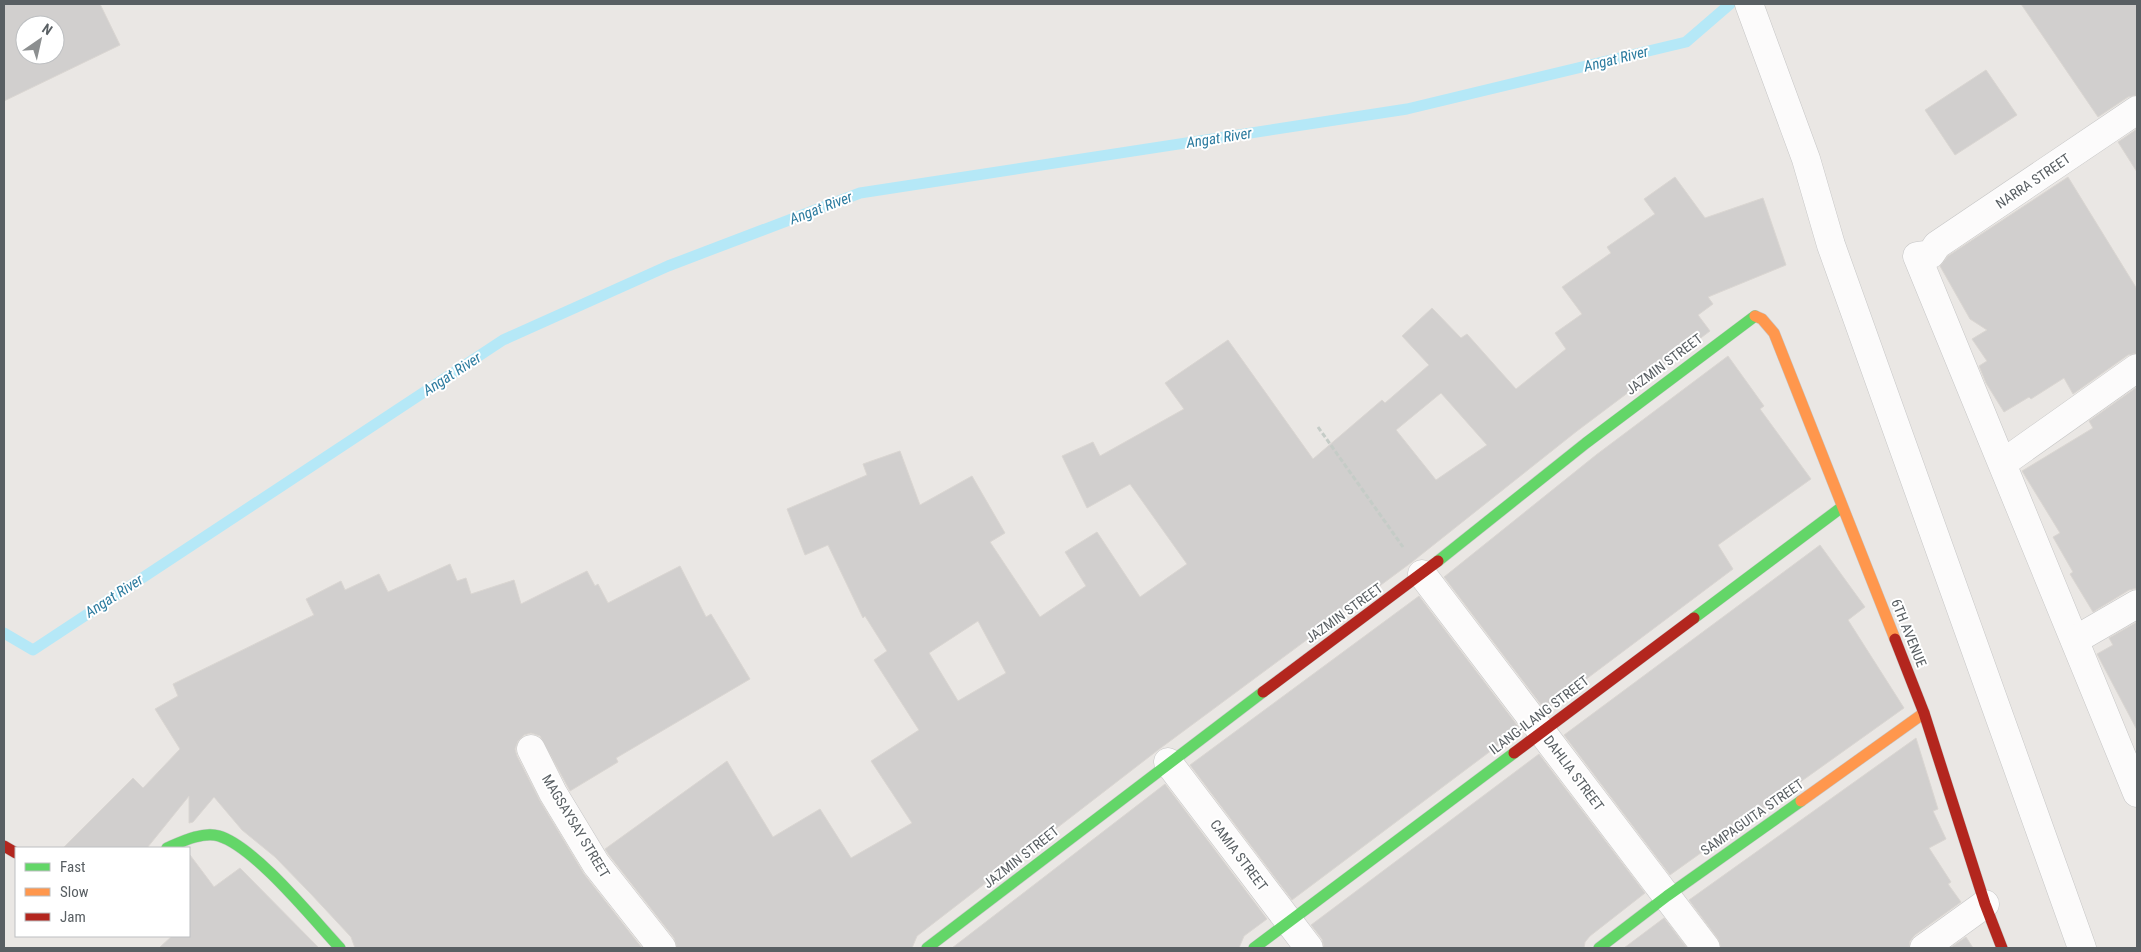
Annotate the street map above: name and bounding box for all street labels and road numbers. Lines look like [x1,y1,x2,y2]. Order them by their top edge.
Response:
street label: NARRA STREET [1993,150,2073,212]
street label: JAZMIN STREET [1623,330,1705,398]
street label: JAZMIN STREET [1302,580,1386,646]
street label: 6TH AVENUE [1888,597,1930,669]
street label: ILANG-ILANG STREET [1486,672,1592,758]
street label: DAHLIA STREET [1541,732,1607,814]
street label: MAGSAYSAY STREET [539,772,613,880]
street label: SAMPAGUITA STREET [1698,776,1806,858]
street label: CAMIA STREET [1207,816,1271,894]
street label: JAZMIN STREET [980,823,1062,891]

